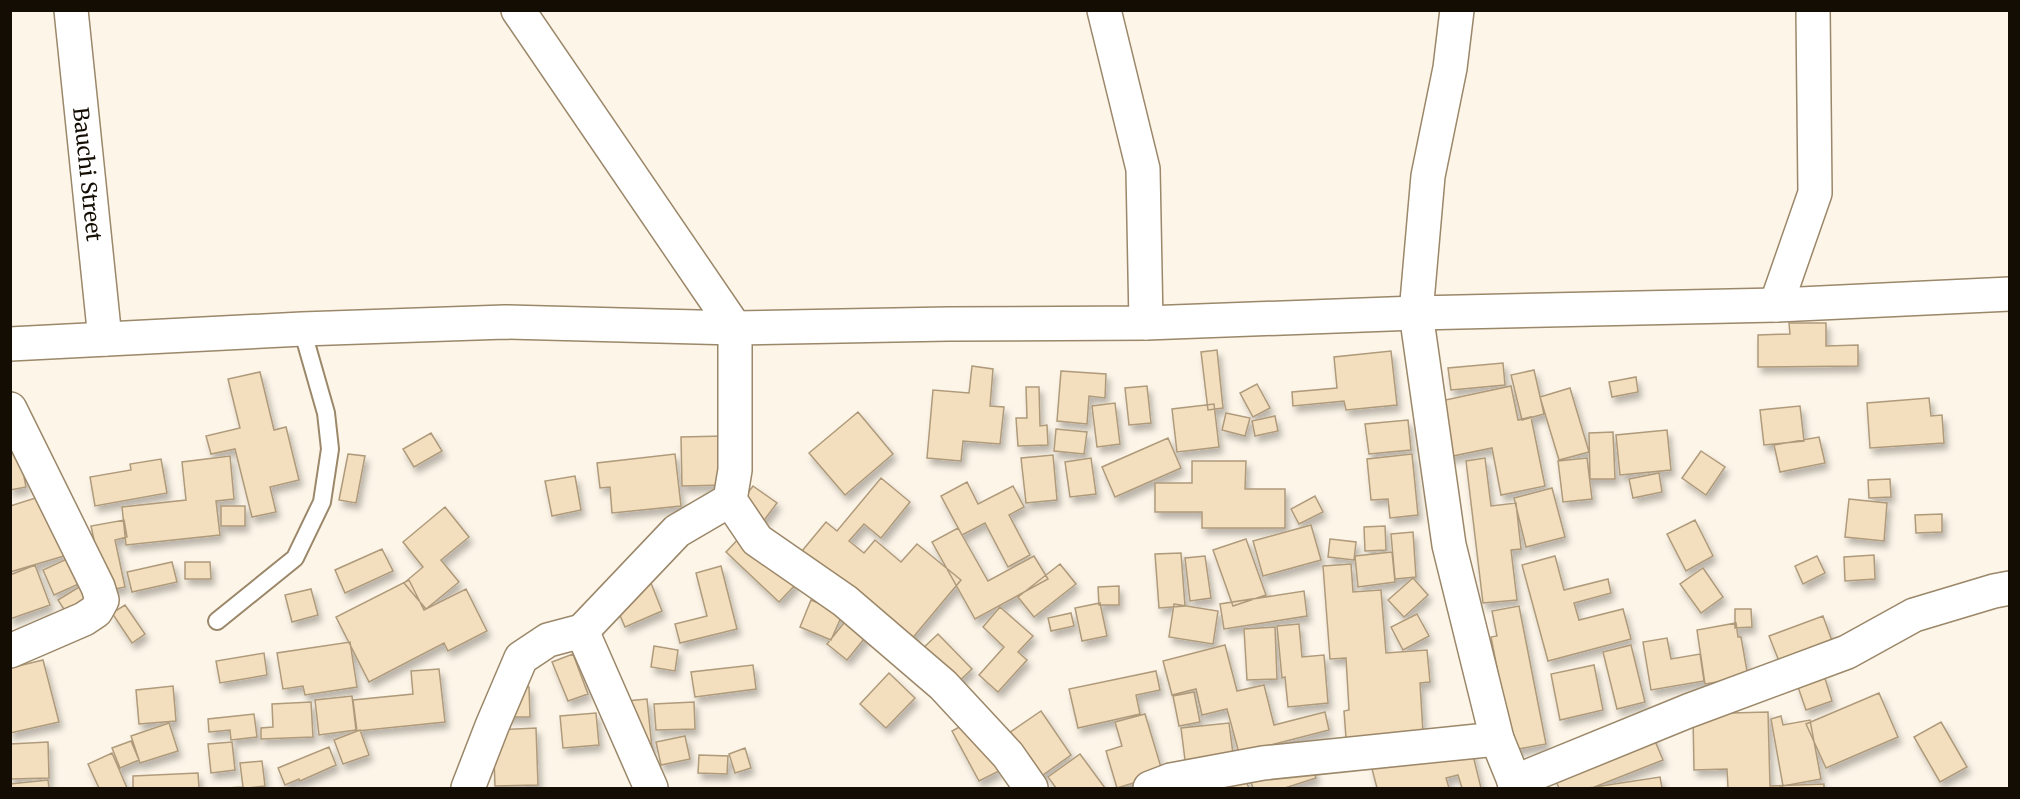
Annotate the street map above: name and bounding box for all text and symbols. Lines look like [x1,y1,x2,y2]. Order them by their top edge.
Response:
street label: Bauchi Street [68,106,108,243]

